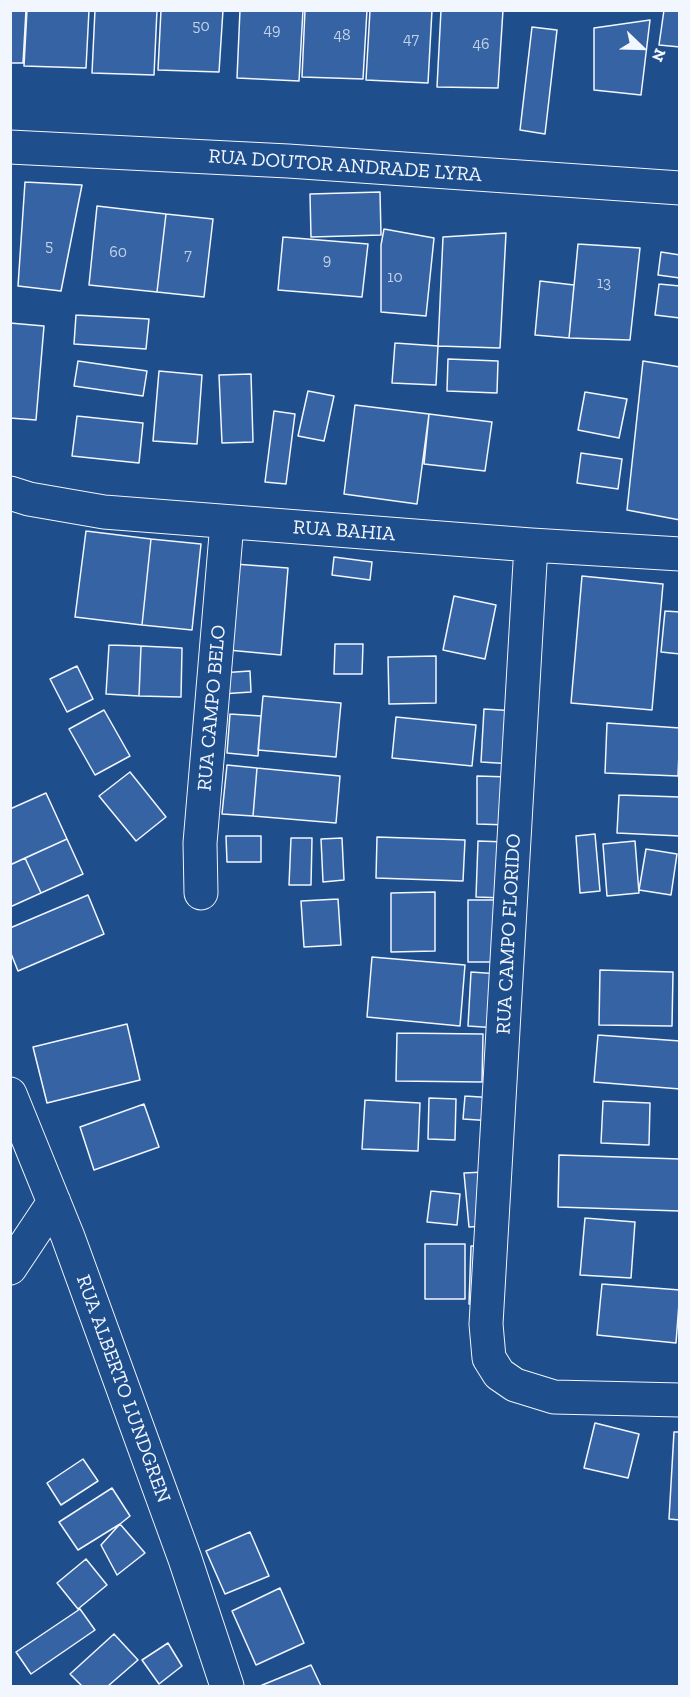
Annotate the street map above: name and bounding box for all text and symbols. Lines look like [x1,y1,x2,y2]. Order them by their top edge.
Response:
house number: 50 [192,16,210,36]
north arrow [612,18,672,78]
house number: 49 [263,20,281,40]
house number: 48 [333,25,351,45]
house number: 47 [403,29,419,49]
house number: 46 [472,34,490,54]
text: N [648,46,670,65]
street label: RUA DOUTOR ANDRADE LYRA [208,144,482,188]
house number: 5 [45,236,53,256]
house number: 60 [109,242,127,262]
house number: 7 [184,245,192,265]
house number: 9 [323,250,331,270]
house number: 10 [387,267,403,287]
house number: 13 [597,273,611,293]
street label: RUA BAHIA [292,515,396,547]
street label: RUA CAMPO BELO [193,624,231,792]
street label: RUA CAMPO FLORIDO [492,833,526,1035]
street label: RUA ALBERTO LUNDGREN [71,1272,175,1506]

